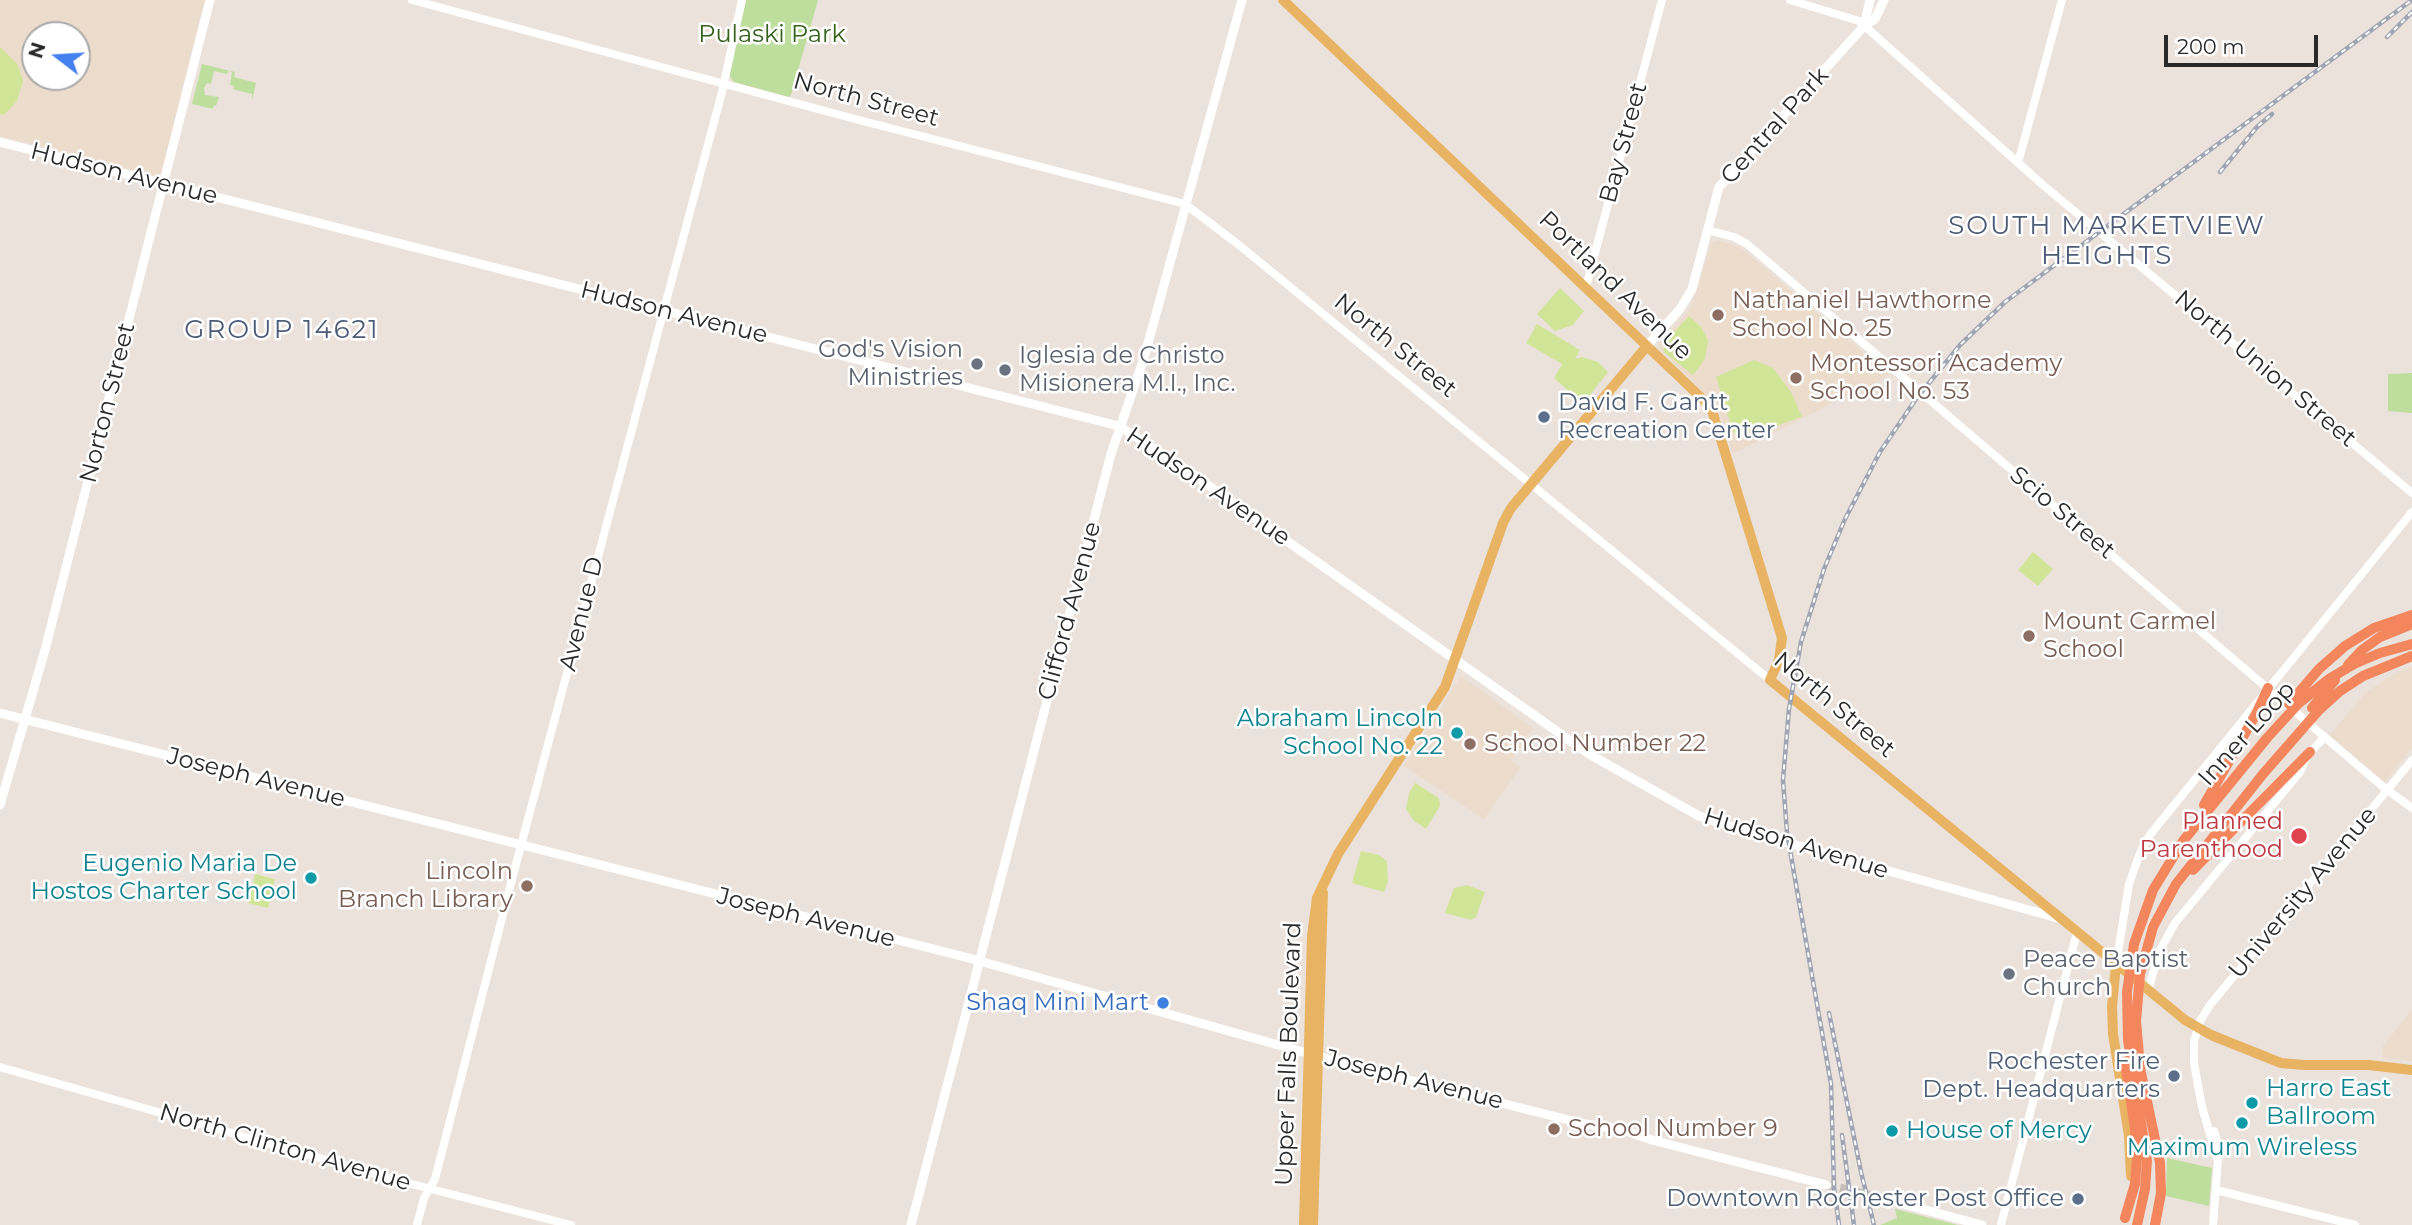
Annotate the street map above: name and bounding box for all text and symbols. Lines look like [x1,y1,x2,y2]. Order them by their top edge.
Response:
north arrow [21,21,91,91]
park label: Pulaski Park [698,21,846,49]
scale bar [2167,21,2321,65]
text: 200 m [2177,34,2244,59]
text: N [24,40,51,61]
street label: Central Park [1715,62,1835,190]
street label: North Street [790,67,942,133]
street label: Bay Street [1594,80,1654,206]
street label: Hudson Avenue [27,137,221,211]
street label: Portland Avenue [1532,206,1698,366]
district label: SOUTH MARKETVIEW HEIGHTS [1950,210,2264,272]
street label: Hudson Avenue [577,276,771,350]
street label: North Union Street [2168,284,2362,454]
place label: Nathaniel Hawthorne School No. 25 [1732,287,1992,343]
street label: North Street [1328,288,1462,404]
marker: Nathaniel Hawthorne School No. 25 [1710,307,1726,323]
district label: GROUP 14621 [186,314,378,346]
street label: Norton Street [74,320,142,486]
place label: God's Vision Ministries [818,336,963,392]
place label: Iglesia de Christo Misionera M.I., Inc. [1019,342,1236,398]
place label: Montessori Academy School No. 53 [1810,350,2062,406]
marker: God's Vision Ministries [969,356,985,372]
marker: Iglesia de Christo Misionera M.I., Inc. [997,362,1013,378]
marker: Montessori Academy School No. 53 [1788,370,1804,386]
place label: David F. Gantt Recreation Center [1558,389,1775,445]
marker: David F. Gantt Recreation Center [1536,409,1552,425]
street label: Hudson Avenue [1120,421,1296,553]
street label: Scio Street [2004,461,2120,565]
street label: Clifford Avenue [1032,519,1108,703]
street label: Avenue D [554,554,610,674]
place label: Mount Carmel School [2043,608,2216,664]
marker: Mount Carmel School [2021,628,2037,644]
street label: North Street [1768,646,1900,764]
street label: Inner Loop [2193,676,2301,792]
place label: Abraham Lincoln School No. 22 [1237,705,1443,761]
marker: Abraham Lincoln School No. 22 [1449,725,1465,741]
place label: School Number 22 [1484,730,1706,758]
marker: School Number 22 [1462,736,1478,752]
street label: Joseph Avenue [164,742,348,814]
street label: University Avenue [2223,801,2383,985]
street label: Hudson Avenue [1700,802,1892,886]
place label: Planned Parenthood [2140,808,2283,864]
marker: Planned Parenthood [2289,826,2309,846]
place label: Eugenio Maria De Hostos Charter School [30,850,297,906]
place label: Lincoln Branch Library [338,858,513,914]
marker: Eugenio Maria De Hostos Charter School [303,870,319,886]
marker: Lincoln Branch Library [519,878,535,894]
street label: Joseph Avenue [714,882,898,954]
street label: Upper Falls Boulevard [1270,922,1308,1186]
place label: Peace Baptist Church [2023,946,2188,1002]
marker: Peace Baptist Church [2001,966,2017,982]
place label: Shaq Mini Mart [966,989,1149,1017]
marker: Shaq Mini Mart [1155,995,1171,1011]
street label: Joseph Avenue [1322,1044,1506,1116]
place label: Rochester Fire Dept. Headquarters [1922,1048,2160,1104]
marker: Rochester Fire Dept. Headquarters [2166,1068,2182,1084]
place label: Harro East Ballroom [2266,1075,2391,1131]
marker: Harro East Ballroom [2244,1095,2260,1111]
street label: North Clinton Avenue [156,1098,414,1198]
place label: School Number 9 [1568,1115,1778,1143]
marker: Maximum Wireless [2234,1115,2250,1131]
place label: House of Mercy [1906,1117,2092,1145]
marker: School Number 9 [1546,1121,1562,1137]
marker: House of Mercy [1884,1123,1900,1139]
place label: Maximum Wireless [2127,1134,2357,1162]
place label: Downtown Rochester Post Office [1666,1185,2064,1213]
marker: Downtown Rochester Post Office [2070,1191,2086,1207]

